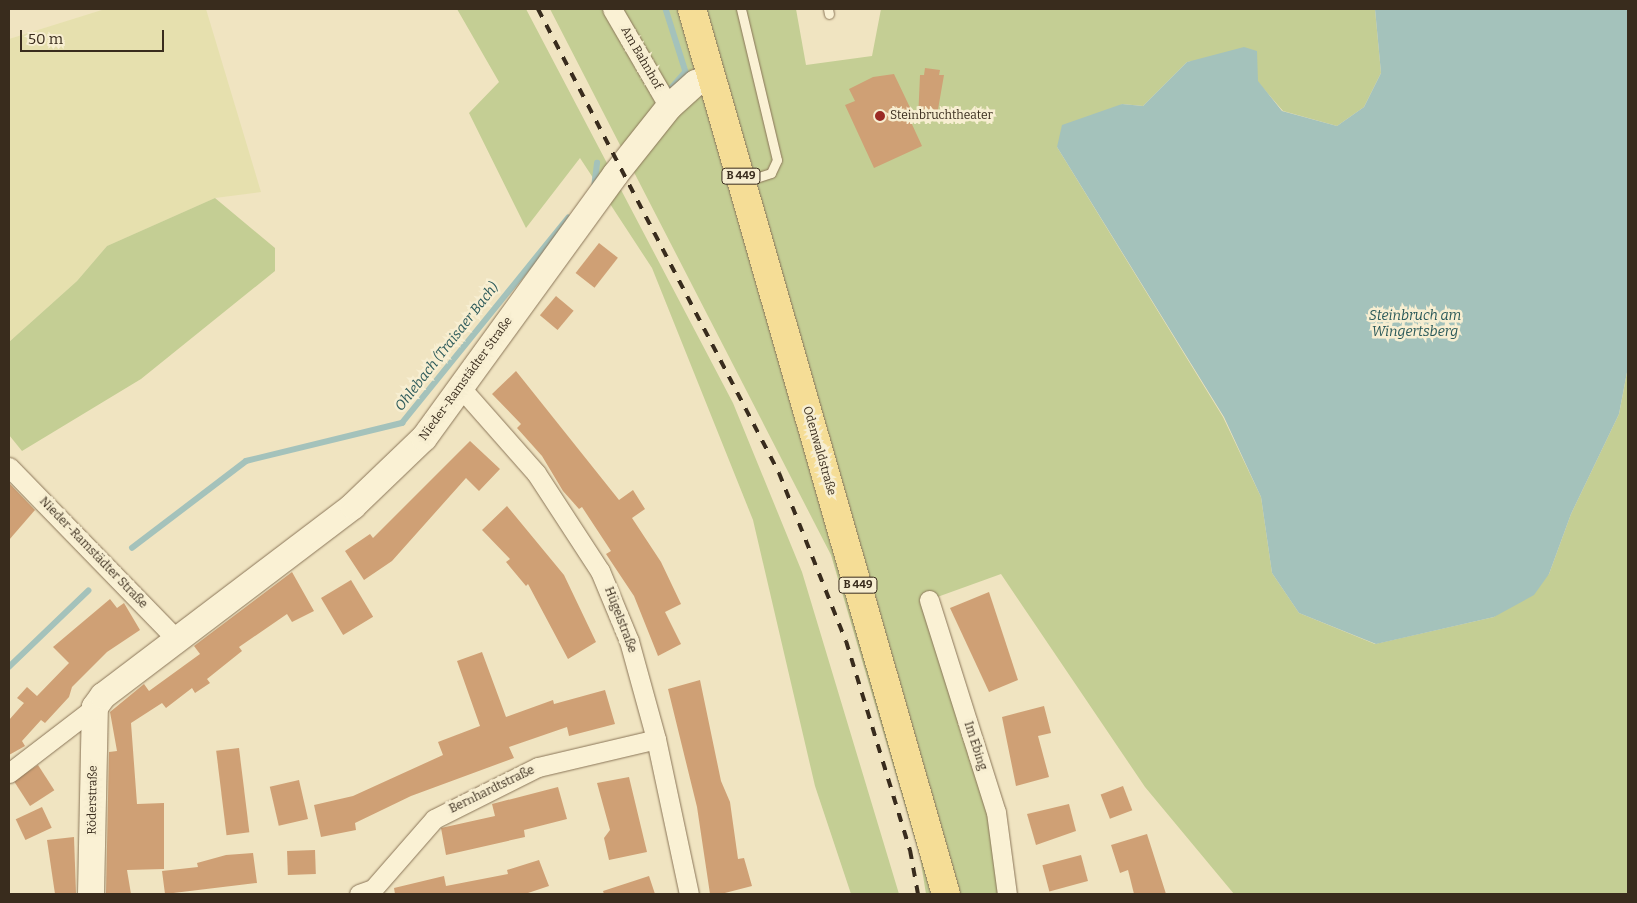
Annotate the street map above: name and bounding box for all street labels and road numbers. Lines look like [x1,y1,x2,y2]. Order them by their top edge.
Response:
street label: Am Bahnhof [617,24,665,92]
road number: B 449 [721,168,761,185]
street label: Nieder-Ramstädter Straße [416,314,516,444]
street label: Odenwaldstraße [799,405,839,497]
street label: Nieder-Ramstädter Straße [36,494,150,612]
road number: B 449 [838,576,878,594]
street label: Hügelstraße [601,585,639,655]
street label: Im Ebing [960,720,990,772]
street label: Bernhardtstraße [447,763,537,817]
street label: Röderstraße [85,765,101,835]

